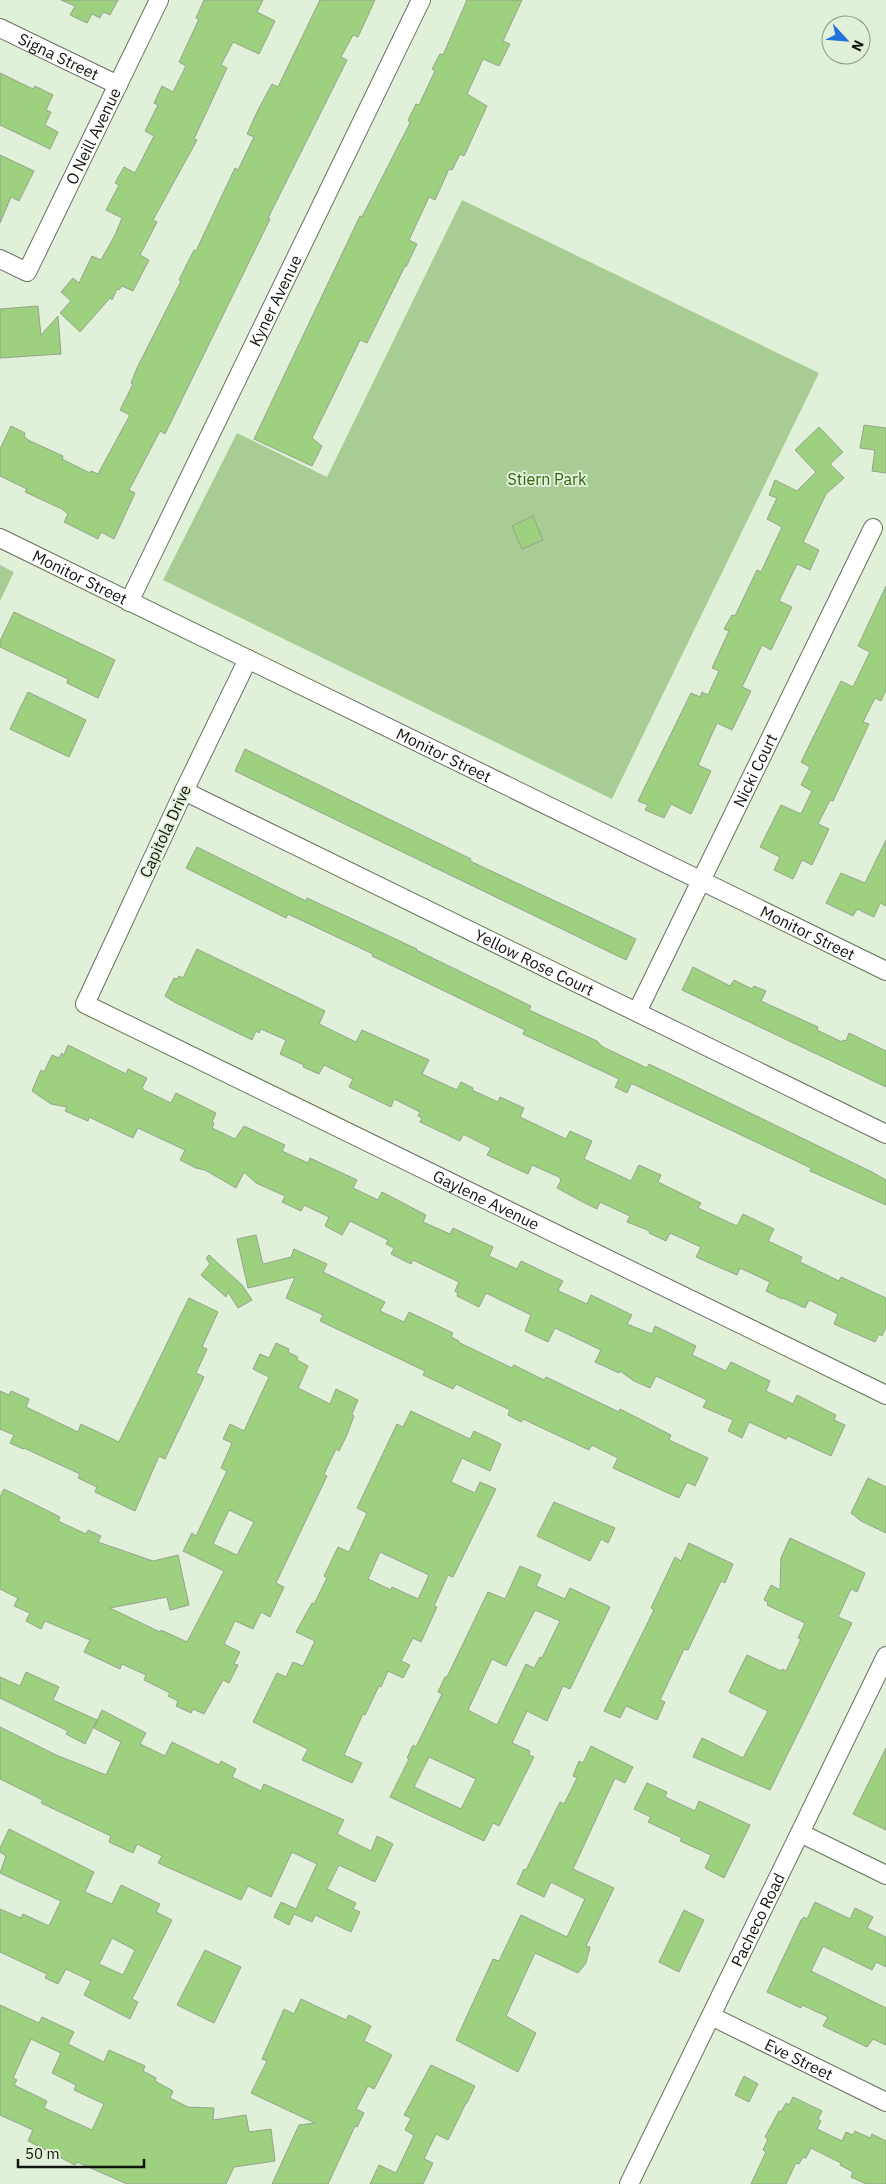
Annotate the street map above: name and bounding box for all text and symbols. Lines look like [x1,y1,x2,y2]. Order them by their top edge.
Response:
north arrow [821,15,871,65]
street label: Signa Street [15,28,102,84]
text: N [847,37,868,54]
street label: O Neill Avenue [61,84,125,188]
street label: Kyner Avenue [245,252,306,349]
park label: Stiern Park [508,469,587,489]
street label: Monitor Street [29,545,131,609]
street label: Monitor Street [393,723,495,787]
street label: Nicki Court [729,730,781,810]
street label: Capitola Drive [135,781,195,881]
street label: Monitor Street [757,901,858,964]
street label: Yellow Rose Court [472,925,597,1000]
street label: Gaylene Avenue [430,1165,543,1234]
street label: Pacheco Road [726,1870,789,1970]
street label: Eve Street [762,2034,836,2084]
scale bar [18,2136,144,2168]
text: 50 m [25,2144,60,2163]

